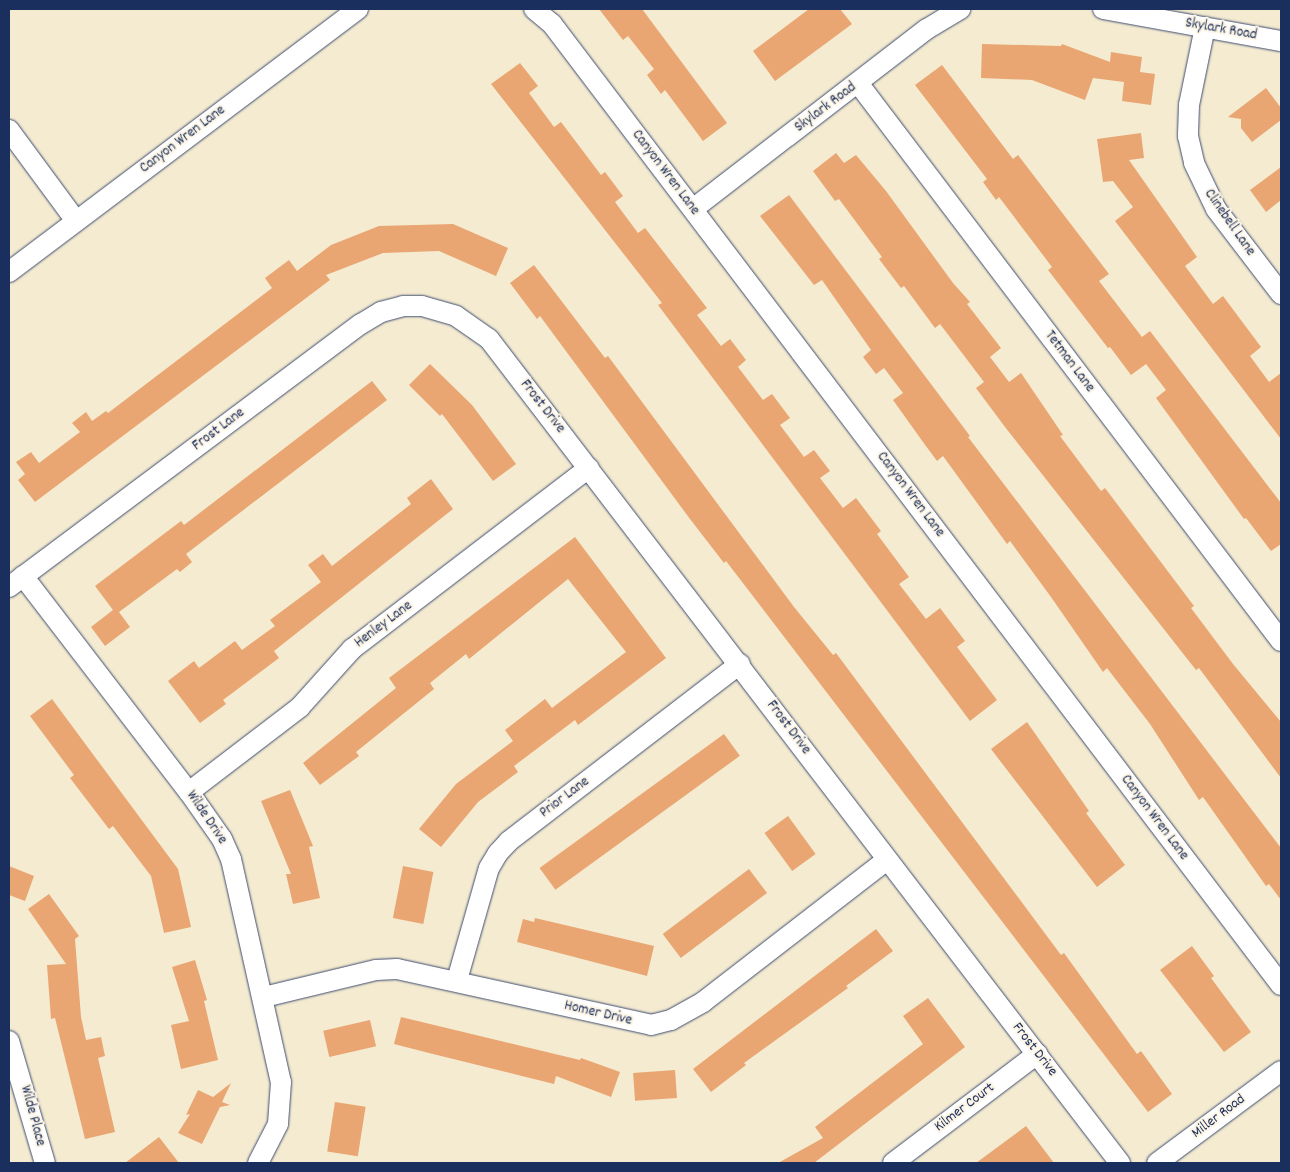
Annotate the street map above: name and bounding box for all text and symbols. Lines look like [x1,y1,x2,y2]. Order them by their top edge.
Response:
street label: Skylark Road [1184,15,1258,45]
street label: Skylark Road [792,79,860,137]
street label: Canyon Wren Lane [137,102,229,178]
street label: Canyon Wren Lane [627,127,703,219]
street label: Clinebell Lane [1199,186,1259,260]
street label: Tetman Lane [1040,328,1098,396]
street label: Frost Drive [515,377,569,437]
street label: Frost Lane [189,404,249,456]
street label: Canyon Wren Lane [872,449,948,541]
street label: Henley Lane [352,597,416,653]
street label: Frost Drive [762,697,814,759]
street label: Canyon Wren Lane [1116,772,1192,864]
street label: Prior Lane [537,774,593,822]
street label: Wilde Drive [182,788,230,848]
street label: Homer Drive [562,997,634,1031]
street label: Frost Drive [1007,1020,1061,1080]
street label: Kilmer Court [931,1080,999,1136]
street label: Wilde Place [15,1084,49,1148]
street label: Miller Road [1189,1091,1249,1143]

